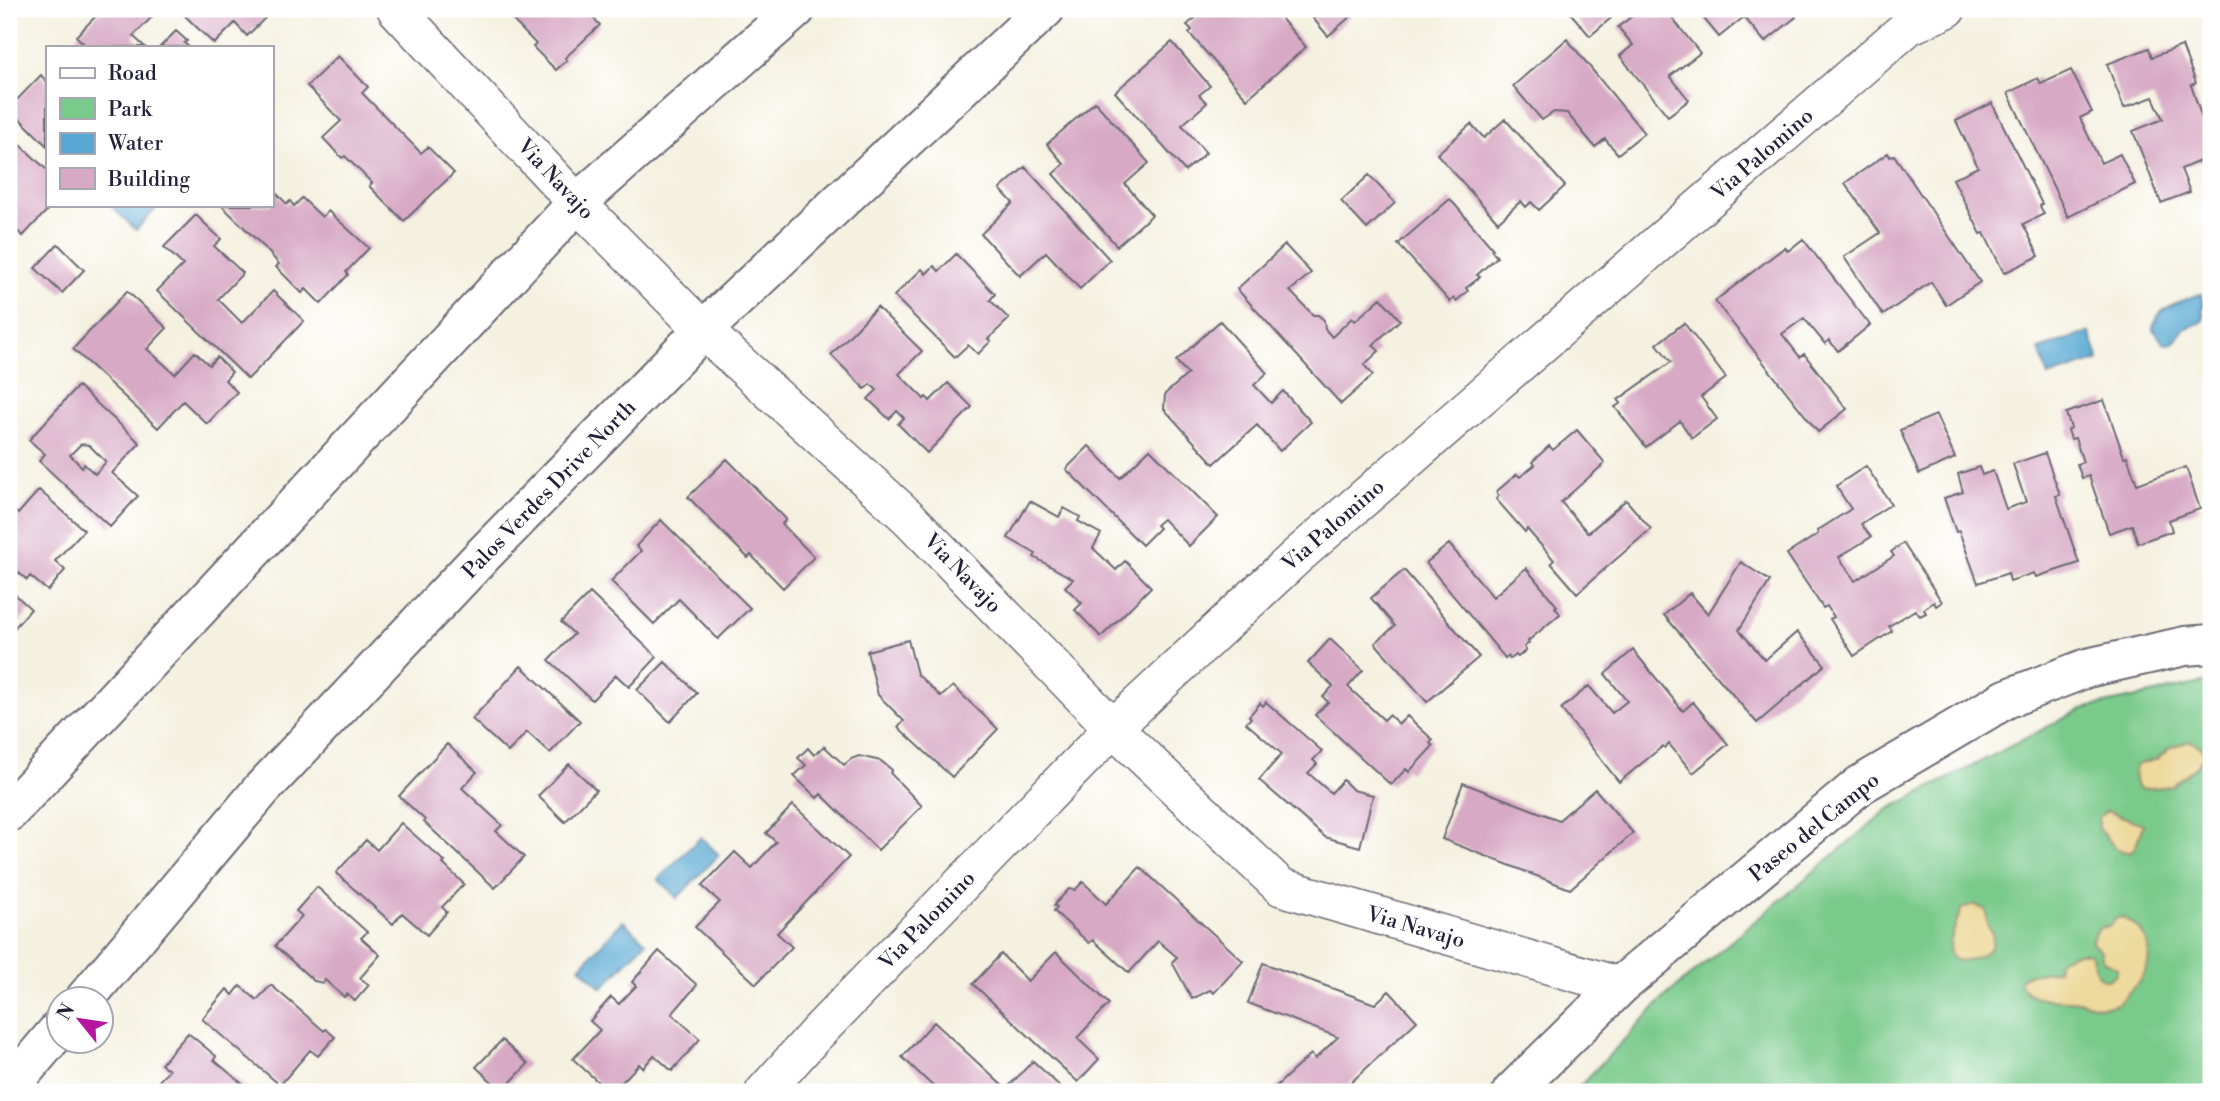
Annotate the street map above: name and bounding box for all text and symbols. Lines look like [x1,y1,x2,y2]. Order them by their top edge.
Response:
legend [46,46,273,206]
text: Road [108,61,157,87]
text: Park [108,97,153,123]
street label: Via Palomino [1705,103,1819,207]
text: Water [107,131,163,157]
street label: Via Navajo [511,133,599,225]
text: Building [107,167,190,193]
street label: Palos Verdes Drive North [457,394,642,585]
street label: Via Palomino [1276,474,1390,578]
street label: Via Navajo [917,528,1007,619]
street label: Paseo del Campo [1744,767,1885,888]
street label: Via Palomino [873,866,981,976]
street label: Via Navajo [1363,901,1468,954]
north arrow [46,986,116,1056]
text: N [52,999,80,1025]

